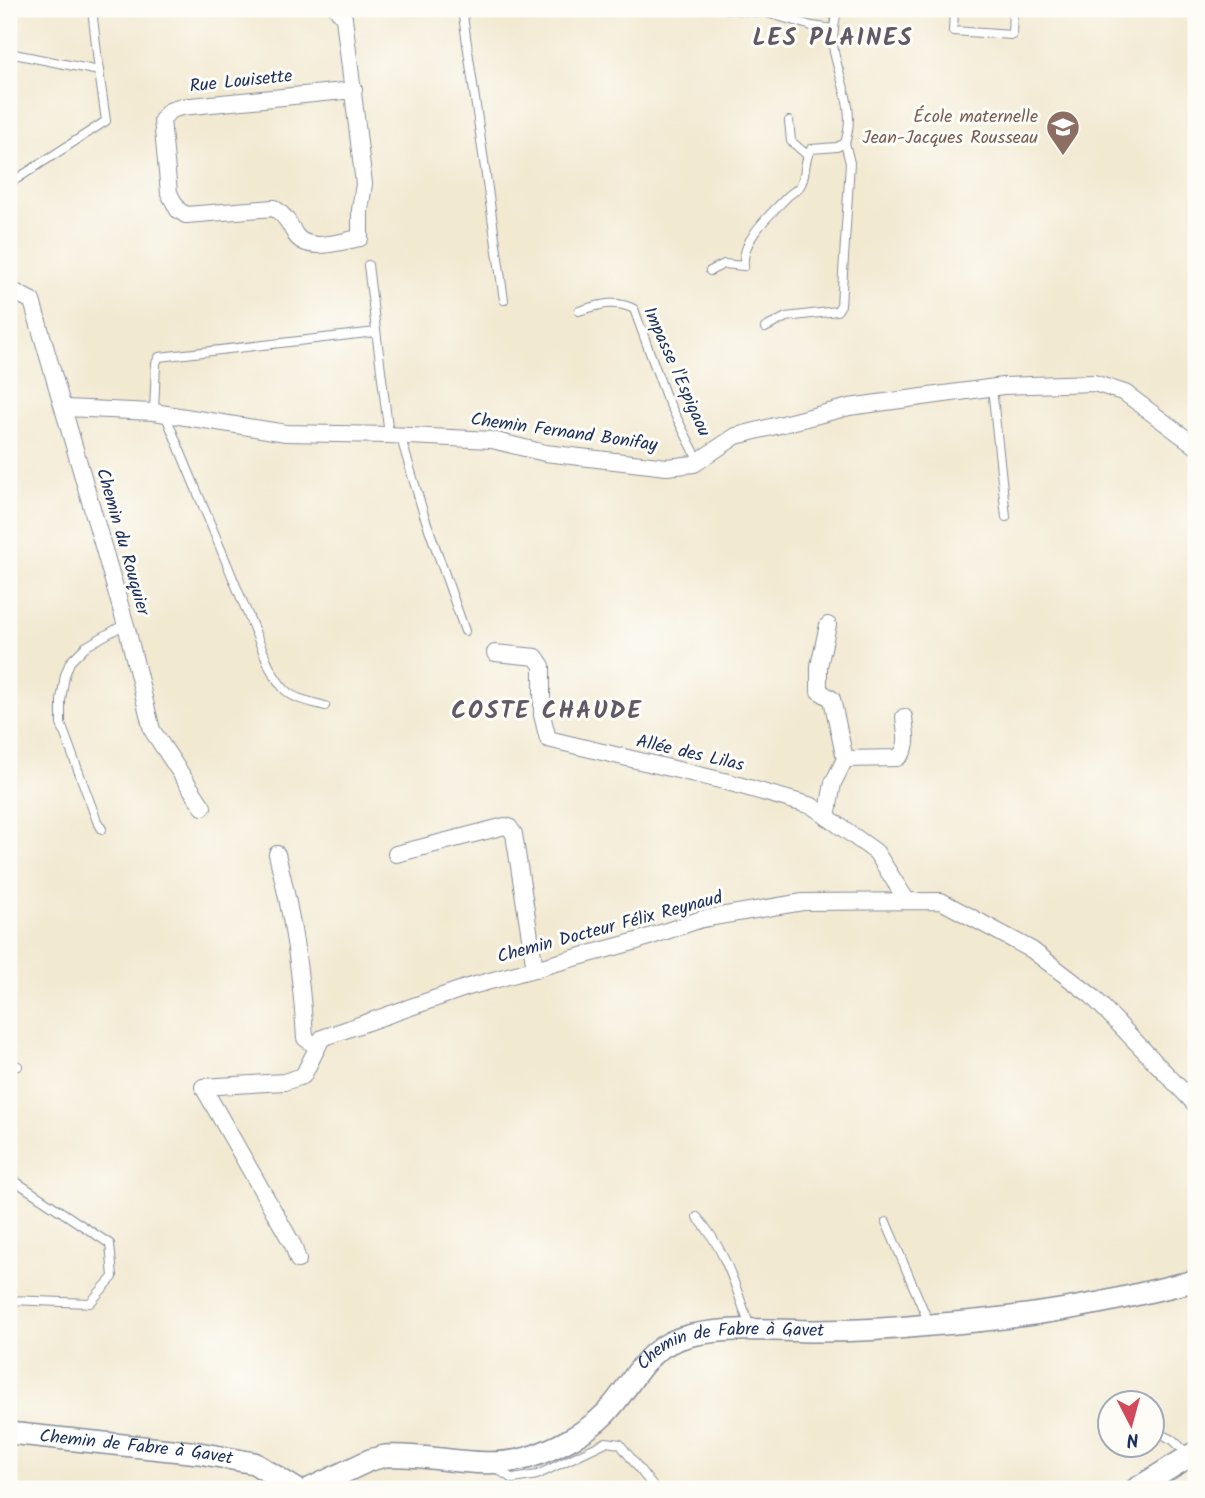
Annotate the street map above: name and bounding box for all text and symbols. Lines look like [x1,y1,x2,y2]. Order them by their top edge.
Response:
district label: LES PLAINES [752,19,914,58]
street label: Rue Louisette [188,62,294,102]
place label: École maternelle Jean-Jacques Rousseau [862,103,1038,153]
school or university icon: École maternelle Jean-Jacques Rousseau [1044,108,1082,157]
street label: Impasse l'Espigaou [634,302,718,442]
street label: Chemin Fernand Bonifay [469,406,660,461]
street label: Chemin du Rouquier [87,465,157,620]
district label: COSTE CHAUDE [451,692,643,731]
street label: Allée des Lilas [633,728,747,781]
street label: Chemin Docteur Félix Reynaud [494,884,727,972]
street label: Chemin de Fabre à Gavet [630,1315,825,1377]
north arrow [1096,1390,1166,1460]
street label: Chemin de Fabre à Gavet [38,1422,236,1474]
text: N [1125,1423,1140,1454]

